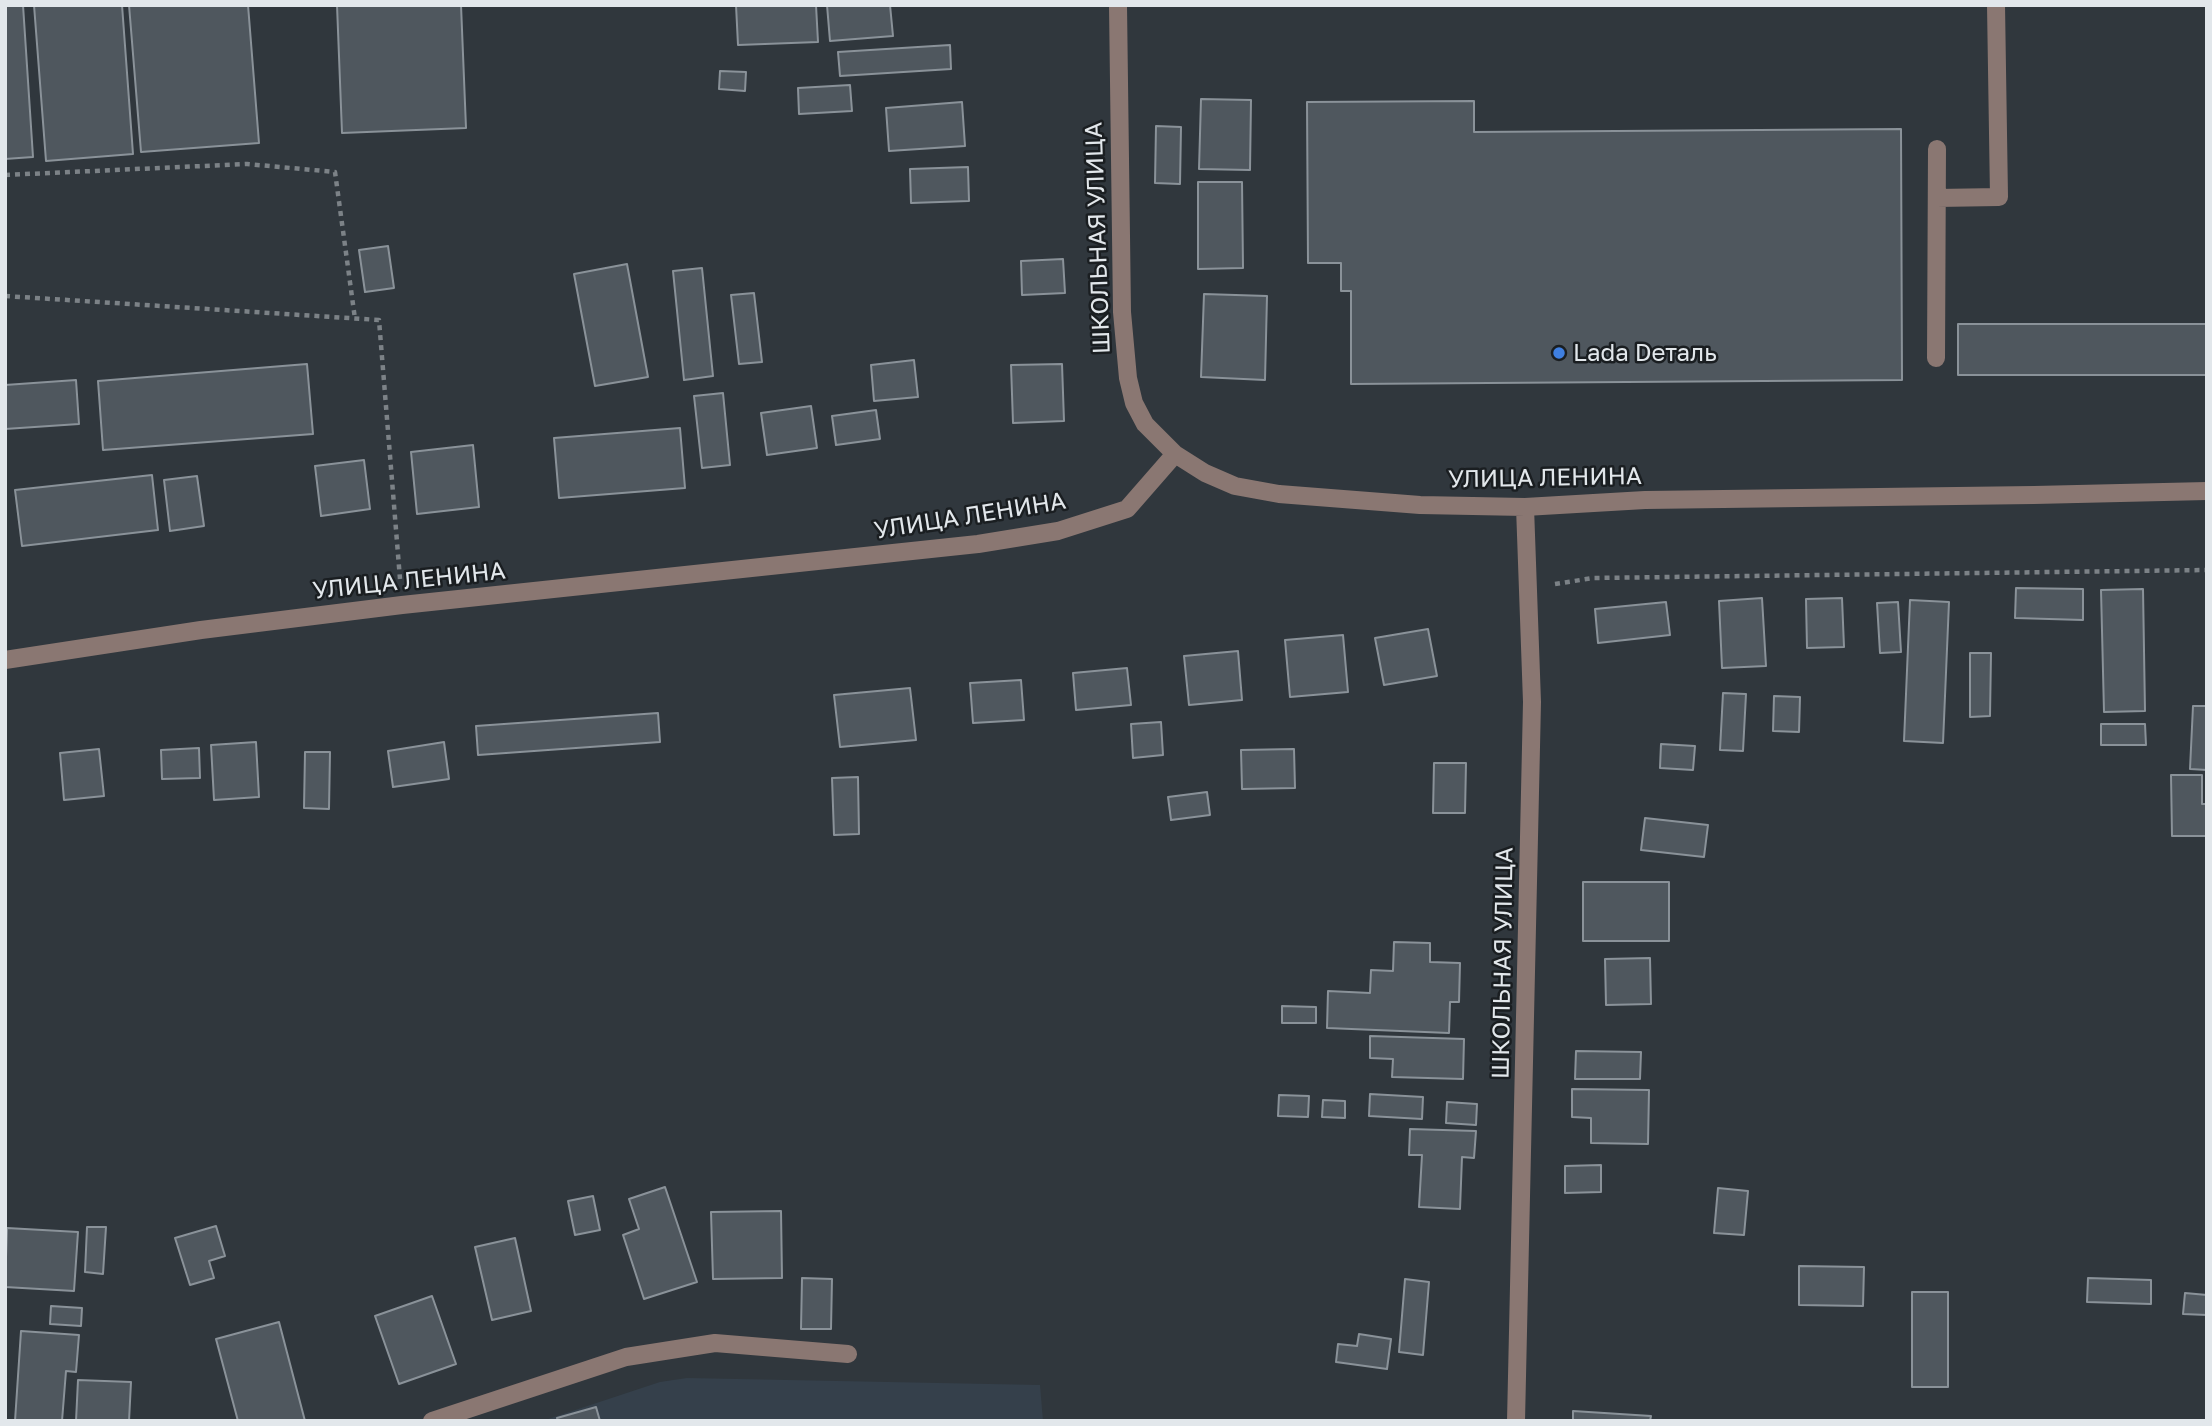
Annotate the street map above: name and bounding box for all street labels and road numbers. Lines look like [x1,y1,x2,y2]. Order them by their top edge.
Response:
street label: ШКОЛЬНАЯ УЛИЦА [1080,121,1116,355]
street label: УЛИЦА ЛЕНИНА [1448,462,1642,494]
street label: УЛИЦА ЛЕНИНА [872,487,1068,545]
street label: УЛИЦА ЛЕНИНА [311,557,507,605]
street label: ШКОЛЬНАЯ УЛИЦА [1487,847,1519,1079]

